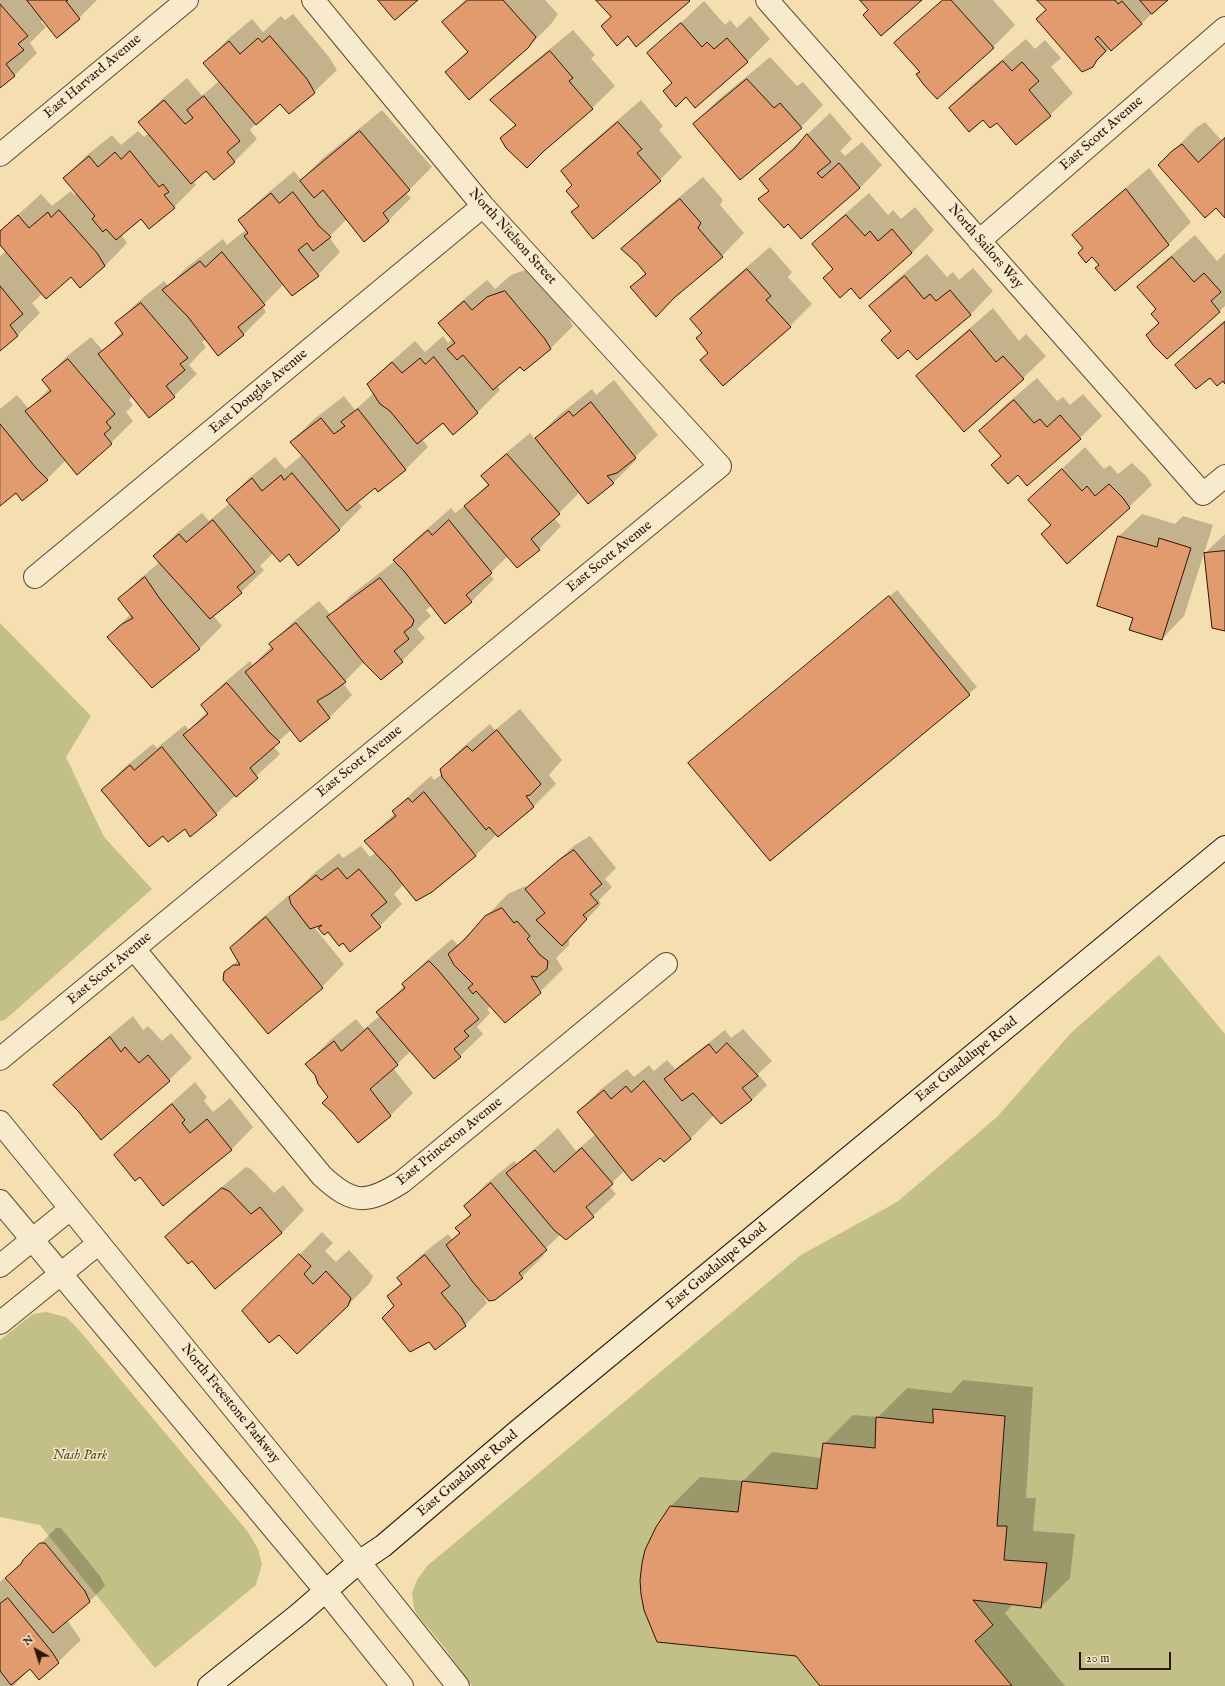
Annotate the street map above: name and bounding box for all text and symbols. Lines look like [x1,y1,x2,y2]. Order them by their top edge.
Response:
street label: East Harvard Avenue [41,31,145,123]
street label: East Scott Avenue [1057,93,1147,175]
street label: North Nielson Street [464,186,560,288]
street label: North Sailors Way [944,201,1026,293]
street label: East Douglas Avenue [207,346,311,438]
street label: East Scott Avenue [564,518,656,596]
street label: East Scott Avenue [314,723,406,801]
street label: East Scott Avenue [64,929,156,1009]
street label: East Guadalupe Road [913,1014,1021,1106]
street label: East Princeton Avenue [394,1094,506,1190]
street label: East Guadalupe Road [663,1220,771,1314]
street label: North Freestone Parkway [177,1341,283,1467]
street label: East Guadalupe Road [414,1427,522,1521]
park label: Nash Park [53,1448,107,1464]
north arrow [16,1630,56,1670]
text: N [20,1632,37,1649]
scale bar [1081,1644,1173,1670]
text: 20 m [1086,1651,1109,1666]

